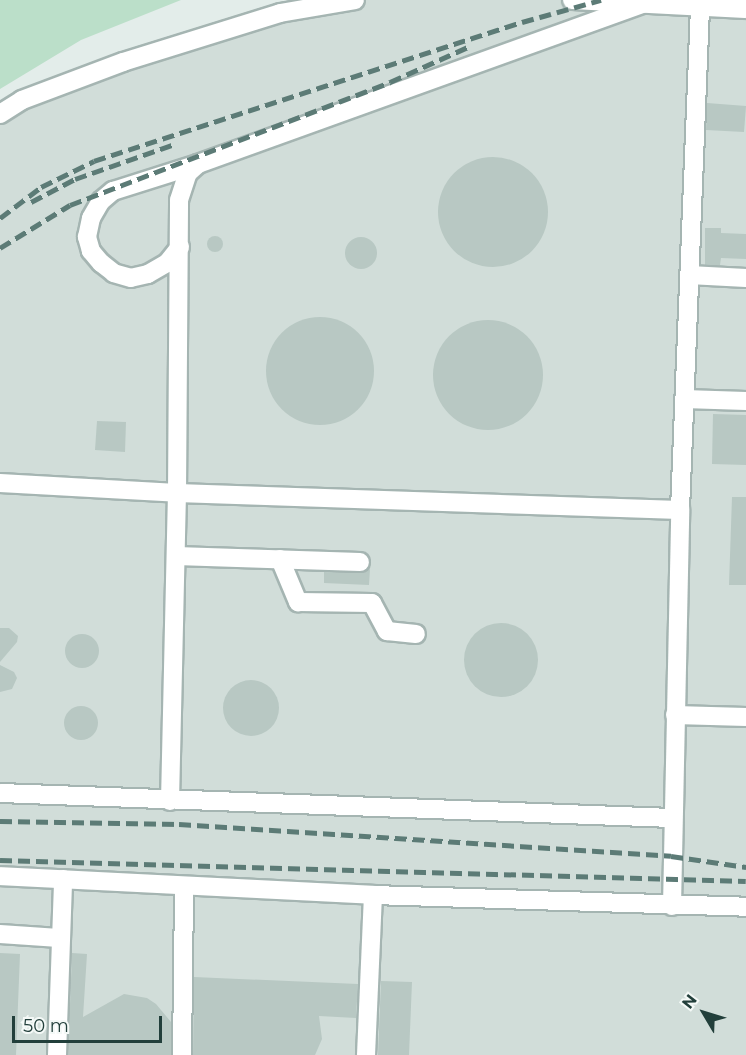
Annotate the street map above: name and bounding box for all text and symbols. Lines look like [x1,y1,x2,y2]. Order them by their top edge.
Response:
north arrow [674,983,734,1043]
text: N [678,991,701,1013]
scale bar [15,1004,165,1042]
text: 50 m [23,1015,69,1037]

